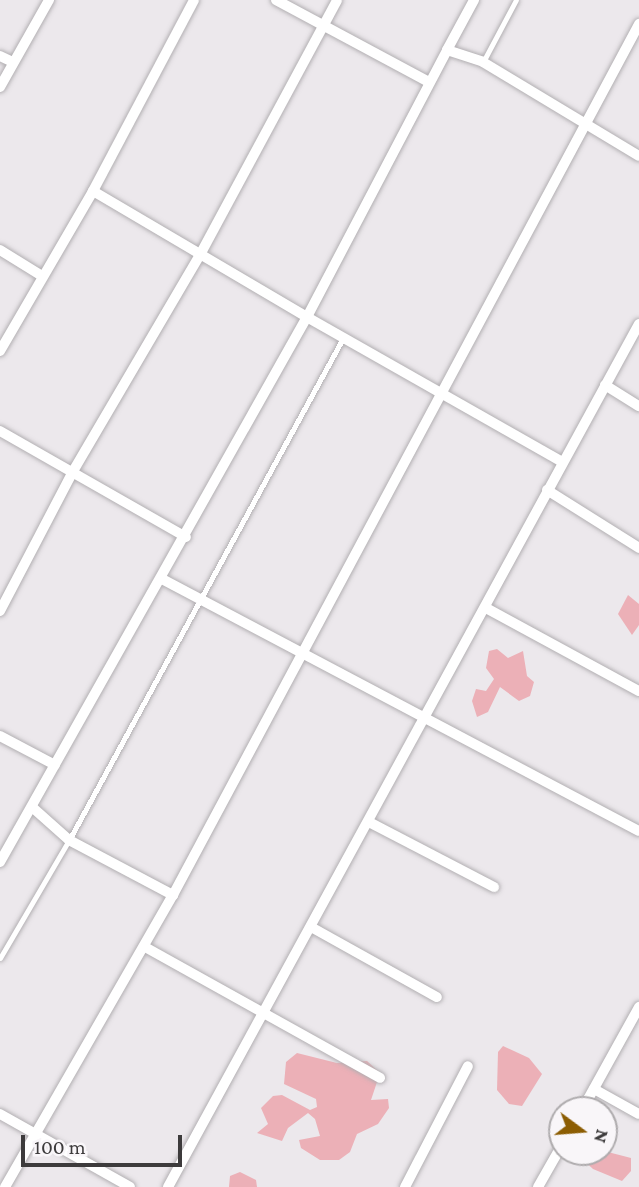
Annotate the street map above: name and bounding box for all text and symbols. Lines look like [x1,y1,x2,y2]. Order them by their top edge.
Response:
north arrow [548,1096,618,1166]
scale bar [24,1120,186,1164]
text: N [590,1127,614,1145]
text: 100 m [34,1135,86,1159]

